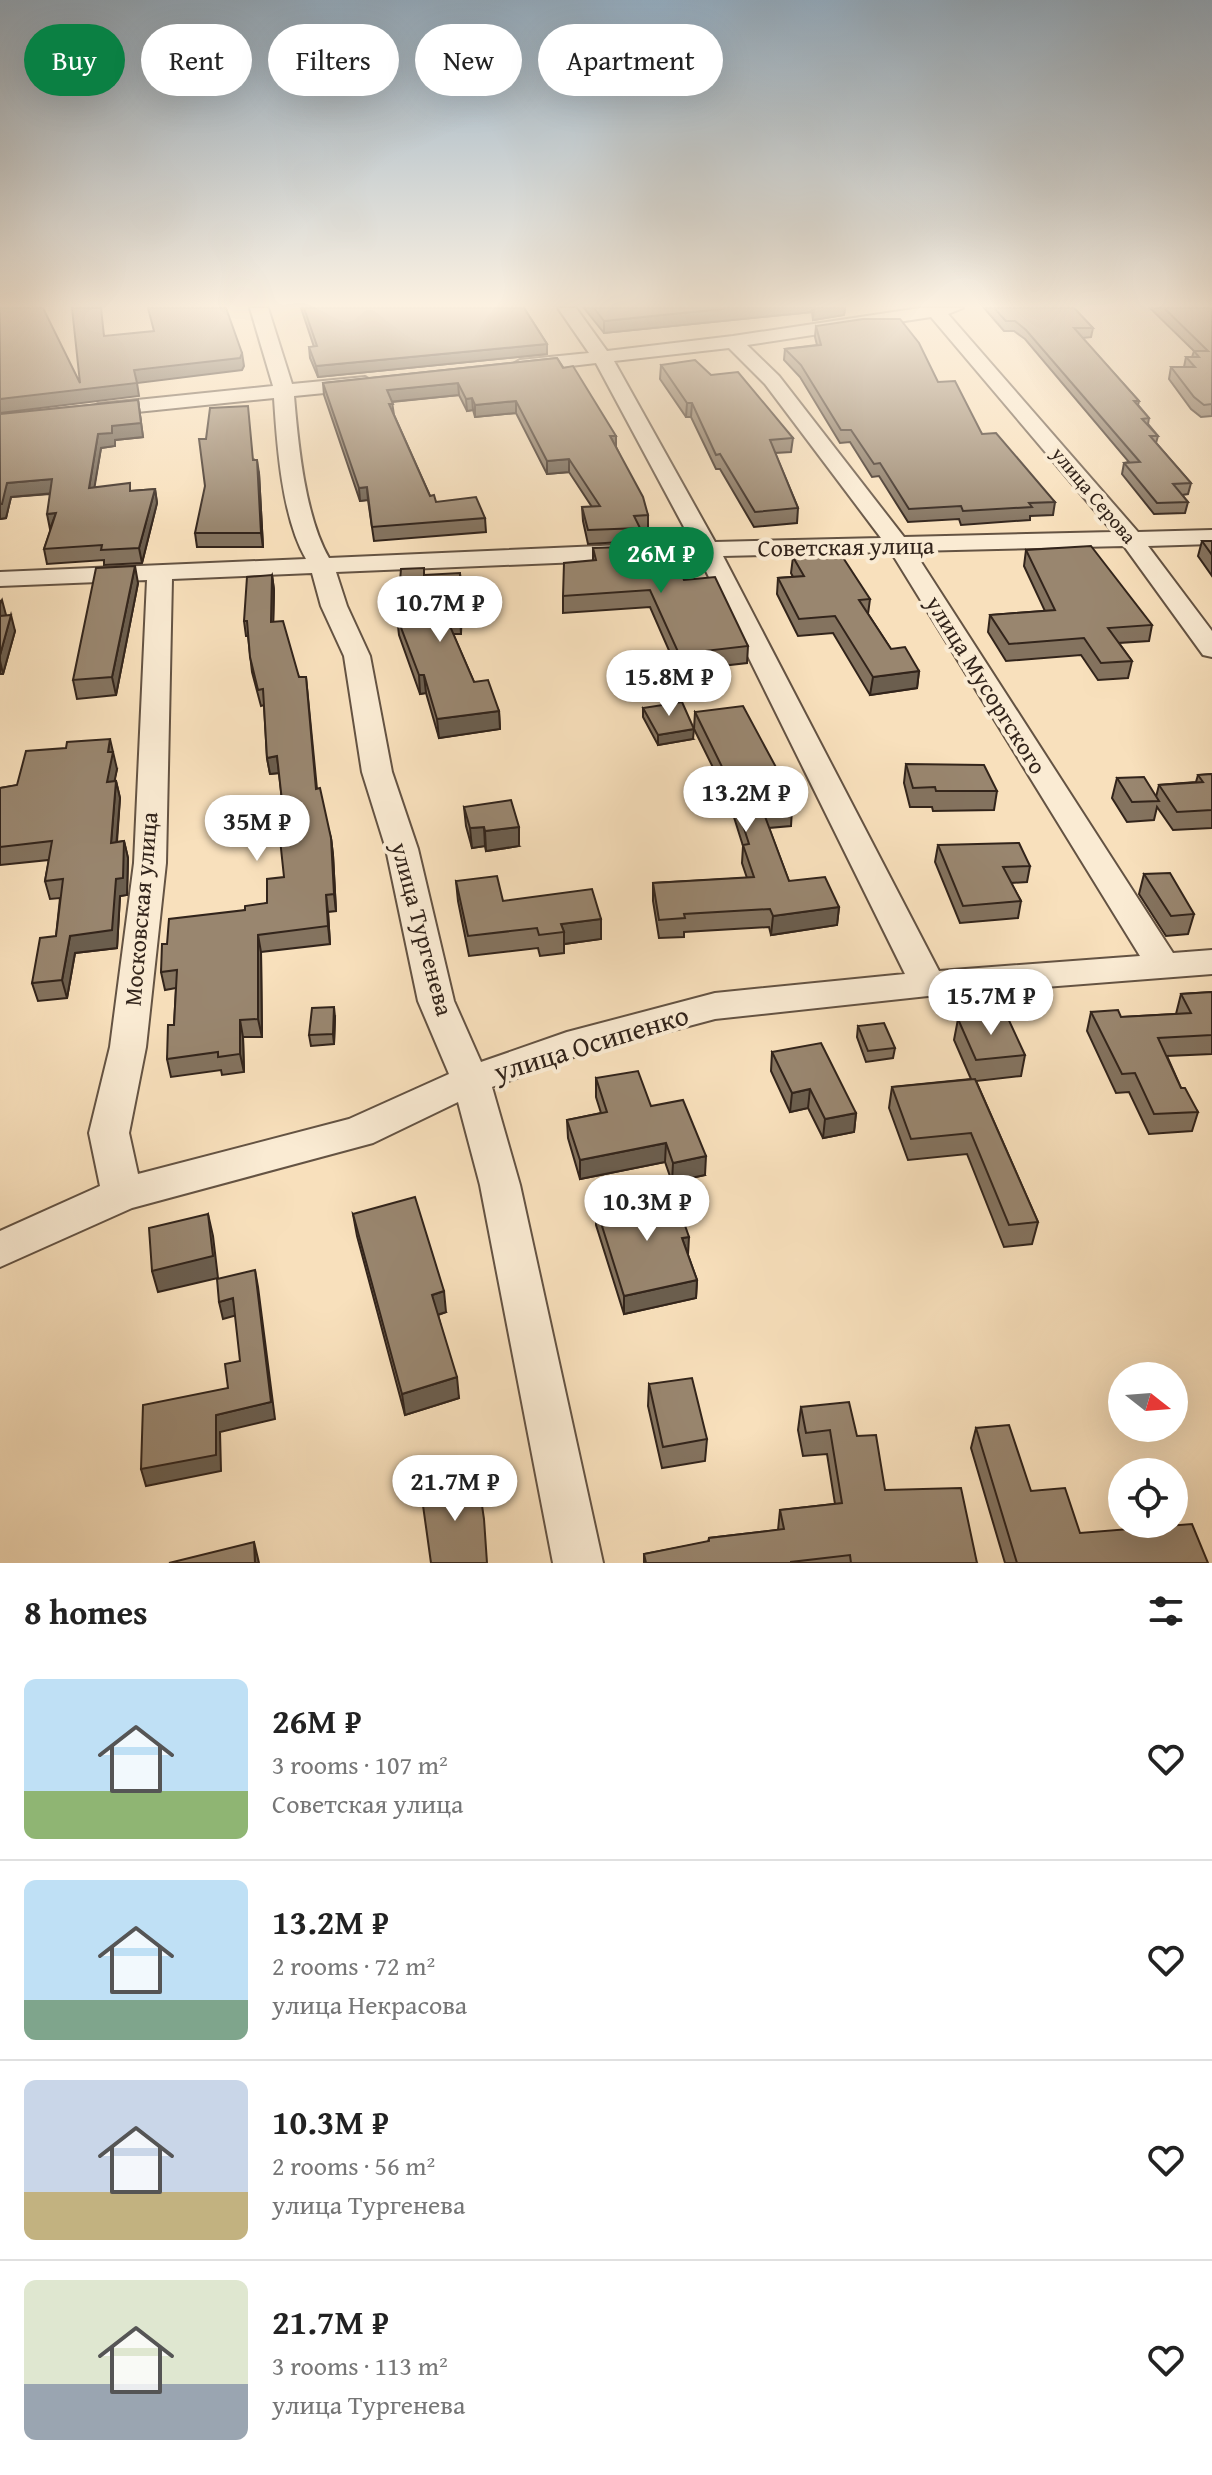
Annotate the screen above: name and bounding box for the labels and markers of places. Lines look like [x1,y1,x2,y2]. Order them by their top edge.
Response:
pin: 26M ₽ [605,527,717,595]
pin: 10.7M ₽ [366,576,514,644]
pin: 15.8M ₽ [595,650,743,718]
pin: 13.2M ₽ [672,766,820,834]
pin: 35M ₽ [201,795,313,863]
pin: 15.7M ₽ [917,969,1065,1037]
pin: 10.3M ₽ [573,1175,721,1243]
pin: 21.7M ₽ [381,1455,529,1523]

